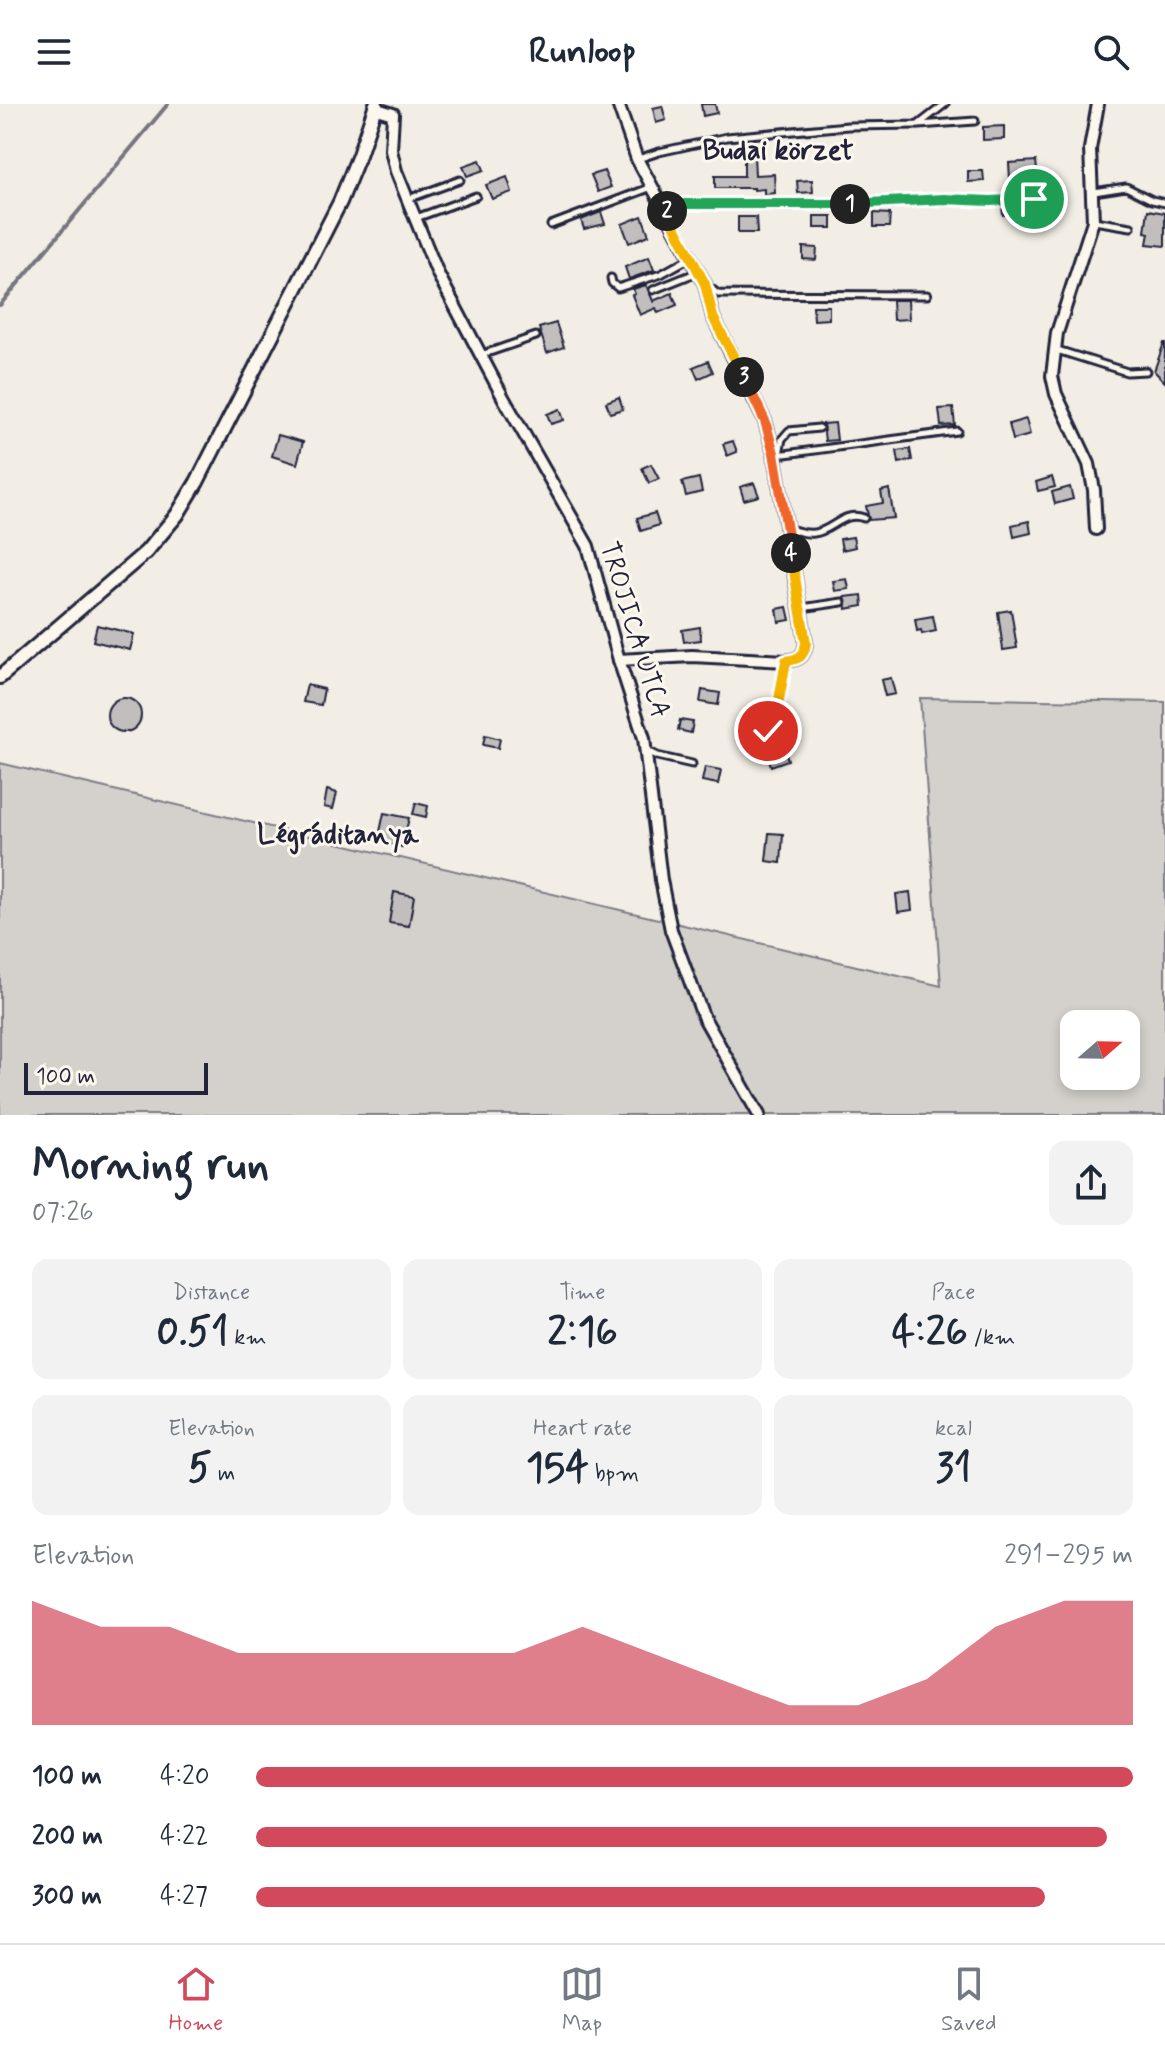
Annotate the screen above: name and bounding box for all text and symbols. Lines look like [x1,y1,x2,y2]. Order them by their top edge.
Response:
text: Runloop [529,29,636,76]
icon: menu [32,30,76,74]
icon: search [1089,30,1133,74]
district label: Budai körzet [702,133,854,170]
pin [1000,165,1068,233]
icon: arrive [1012,177,1056,221]
pin: 1 [830,184,870,224]
text: 1 [845,190,855,218]
pin: 2 [647,191,687,231]
text: 2 [662,197,672,225]
pin: 3 [724,357,764,397]
text: 3 [739,363,749,391]
pin: 4 [771,533,811,573]
street label: TROJICA UTCA [591,538,677,722]
text: 4 [785,539,797,567]
pin [734,697,802,765]
icon: check [746,709,790,753]
district label: Légráditanya [257,817,420,855]
north arrow [1060,1010,1140,1090]
map controls [1060,1010,1140,1090]
scale bar [24,1059,208,1095]
text: 100 m [36,1063,95,1091]
text: Morning run [32,1137,269,1195]
button: share [1049,1141,1133,1225]
text: 07:26 [32,1196,94,1230]
text: Distance [173,1279,250,1307]
text: Time [559,1279,606,1307]
text: Pace [932,1279,975,1307]
text: 0.51 [157,1307,228,1359]
text: 2:16 [547,1307,618,1359]
text: 4:26 [892,1307,968,1359]
text: km [228,1324,266,1352]
text: /km [968,1324,1015,1352]
text: Elevation [168,1415,255,1443]
text: Heart rate [533,1415,632,1443]
text: kcal [935,1415,972,1443]
text: 5 [188,1443,212,1495]
text: 154 [526,1443,589,1495]
text: 31 [936,1443,971,1495]
text: m [212,1460,235,1488]
text: bpm [589,1460,639,1488]
text: Elevation [32,1539,134,1573]
text: 291–295 m [1004,1539,1133,1573]
text: 100 m [32,1760,102,1794]
text: 4:20 [160,1760,210,1794]
text: 200 m [32,1820,103,1854]
text: 4:22 [160,1820,209,1854]
text: 300 m [32,1880,102,1914]
text: 4:27 [160,1880,208,1914]
tab: Home [168,1962,223,2038]
tab: Map [560,1962,604,2038]
tab: Saved [941,1962,997,2038]

